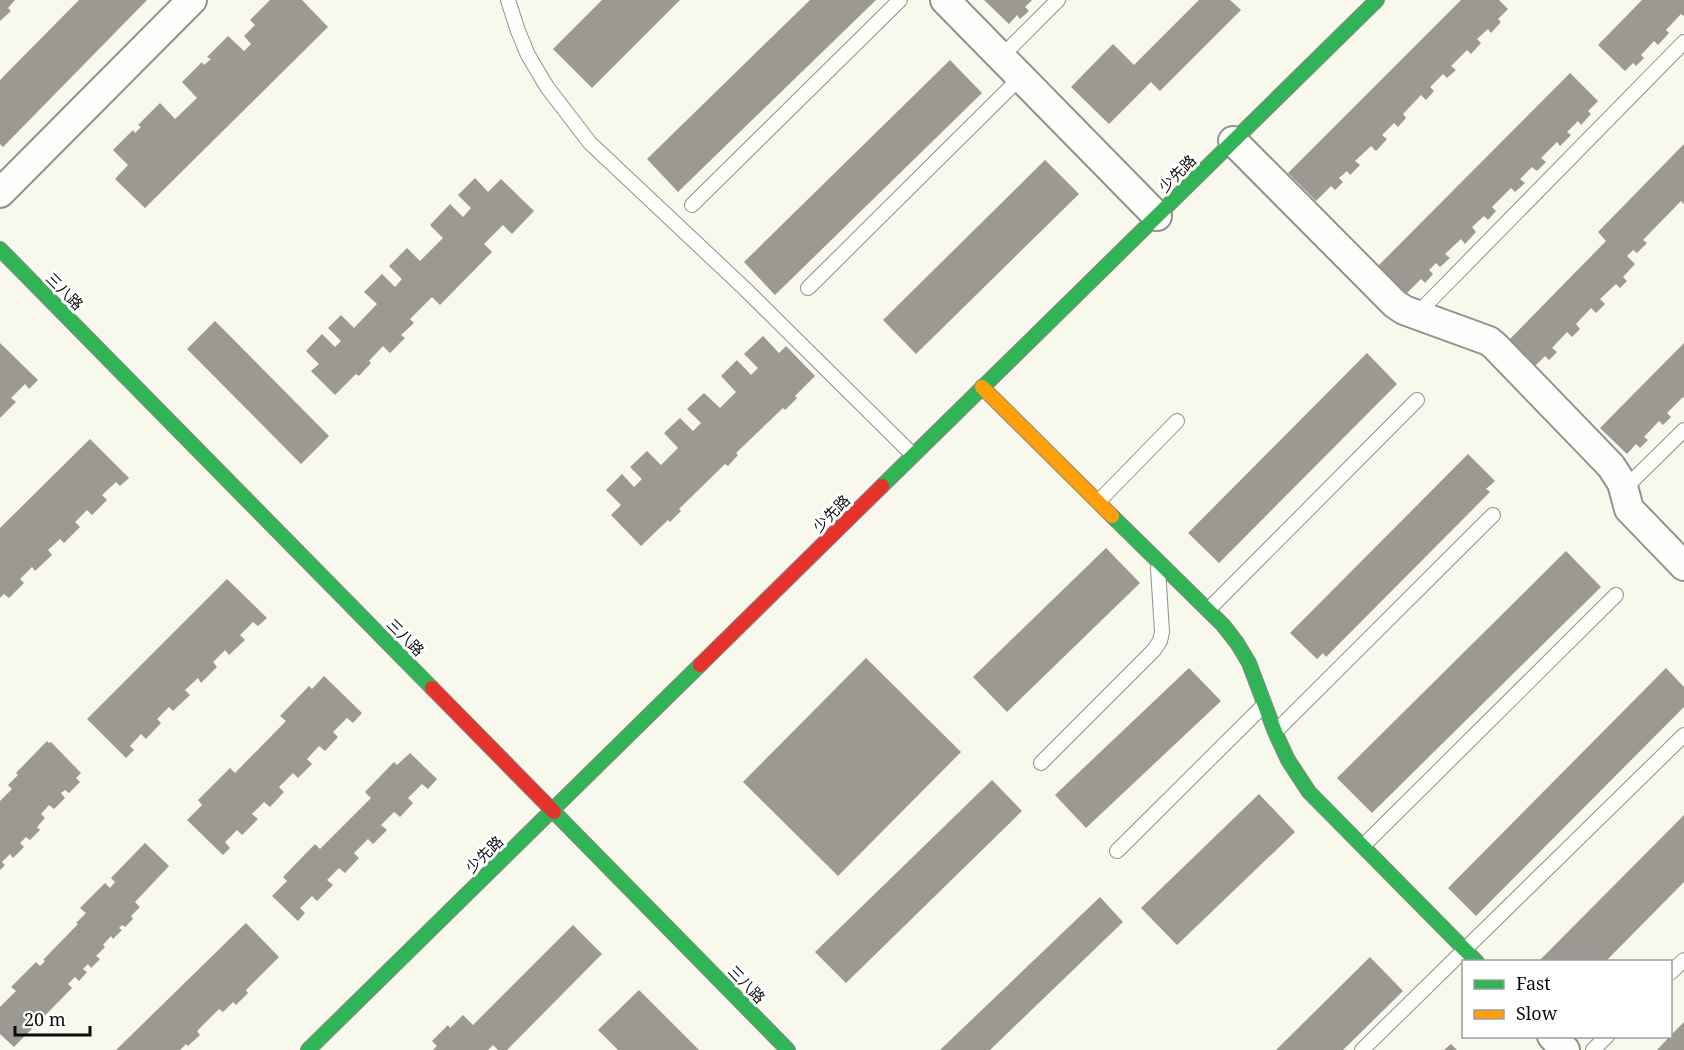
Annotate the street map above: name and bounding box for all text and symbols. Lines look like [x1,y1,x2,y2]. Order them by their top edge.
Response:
street label: 少先路 [1154,150,1200,196]
street label: 三八路 [42,268,88,314]
street label: 少先路 [808,490,854,536]
street label: 三八路 [383,614,429,660]
street label: 少先路 [461,831,507,877]
legend [1462,960,1672,1038]
street label: 三八路 [724,961,770,1007]
text: Fast [1516,971,1551,995]
scale bar [15,999,90,1037]
text: Slow [1516,1001,1558,1025]
text: 20 m [24,1007,66,1031]

